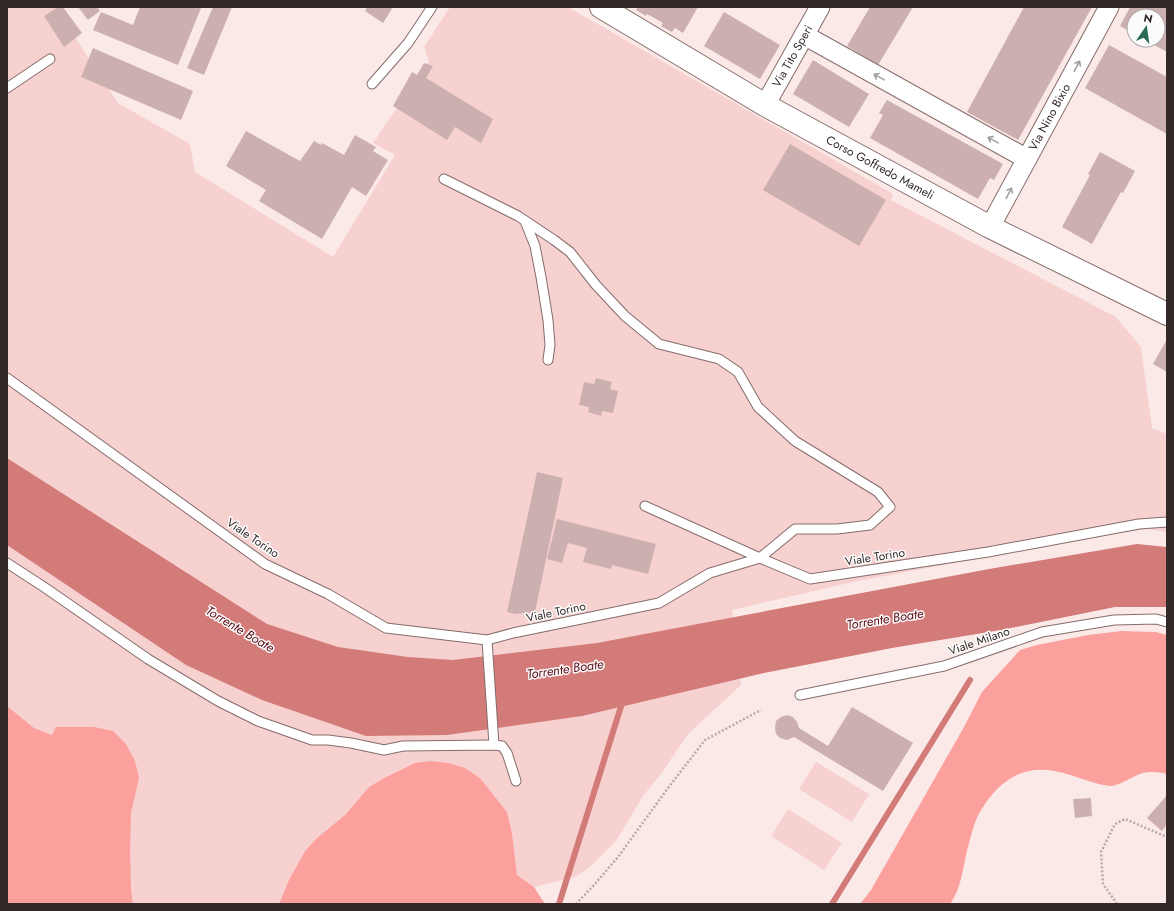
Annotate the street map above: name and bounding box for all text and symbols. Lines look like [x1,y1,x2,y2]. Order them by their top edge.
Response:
north arrow [1126,8,1166,48]
text: N [1142,9,1154,27]
street label: Via Tito Speri [768,22,817,91]
one-way arrow [1074,60,1081,72]
one-way arrow [873,73,885,80]
street label: Via Nino Bixio [1024,80,1075,154]
street label: Corso Goffredo Mameli [823,131,938,204]
one-way arrow [987,135,999,143]
one-way arrow [1005,187,1013,199]
street label: Viale Torino [223,514,283,563]
street label: Viale Torino [844,543,907,571]
street label: Viale Torino [525,597,588,627]
water label: Torrente Boate [202,601,278,657]
water label: Torrente Boate [845,604,925,634]
street label: Viale Milano [946,622,1012,660]
water label: Torrente Boate [525,654,605,684]

